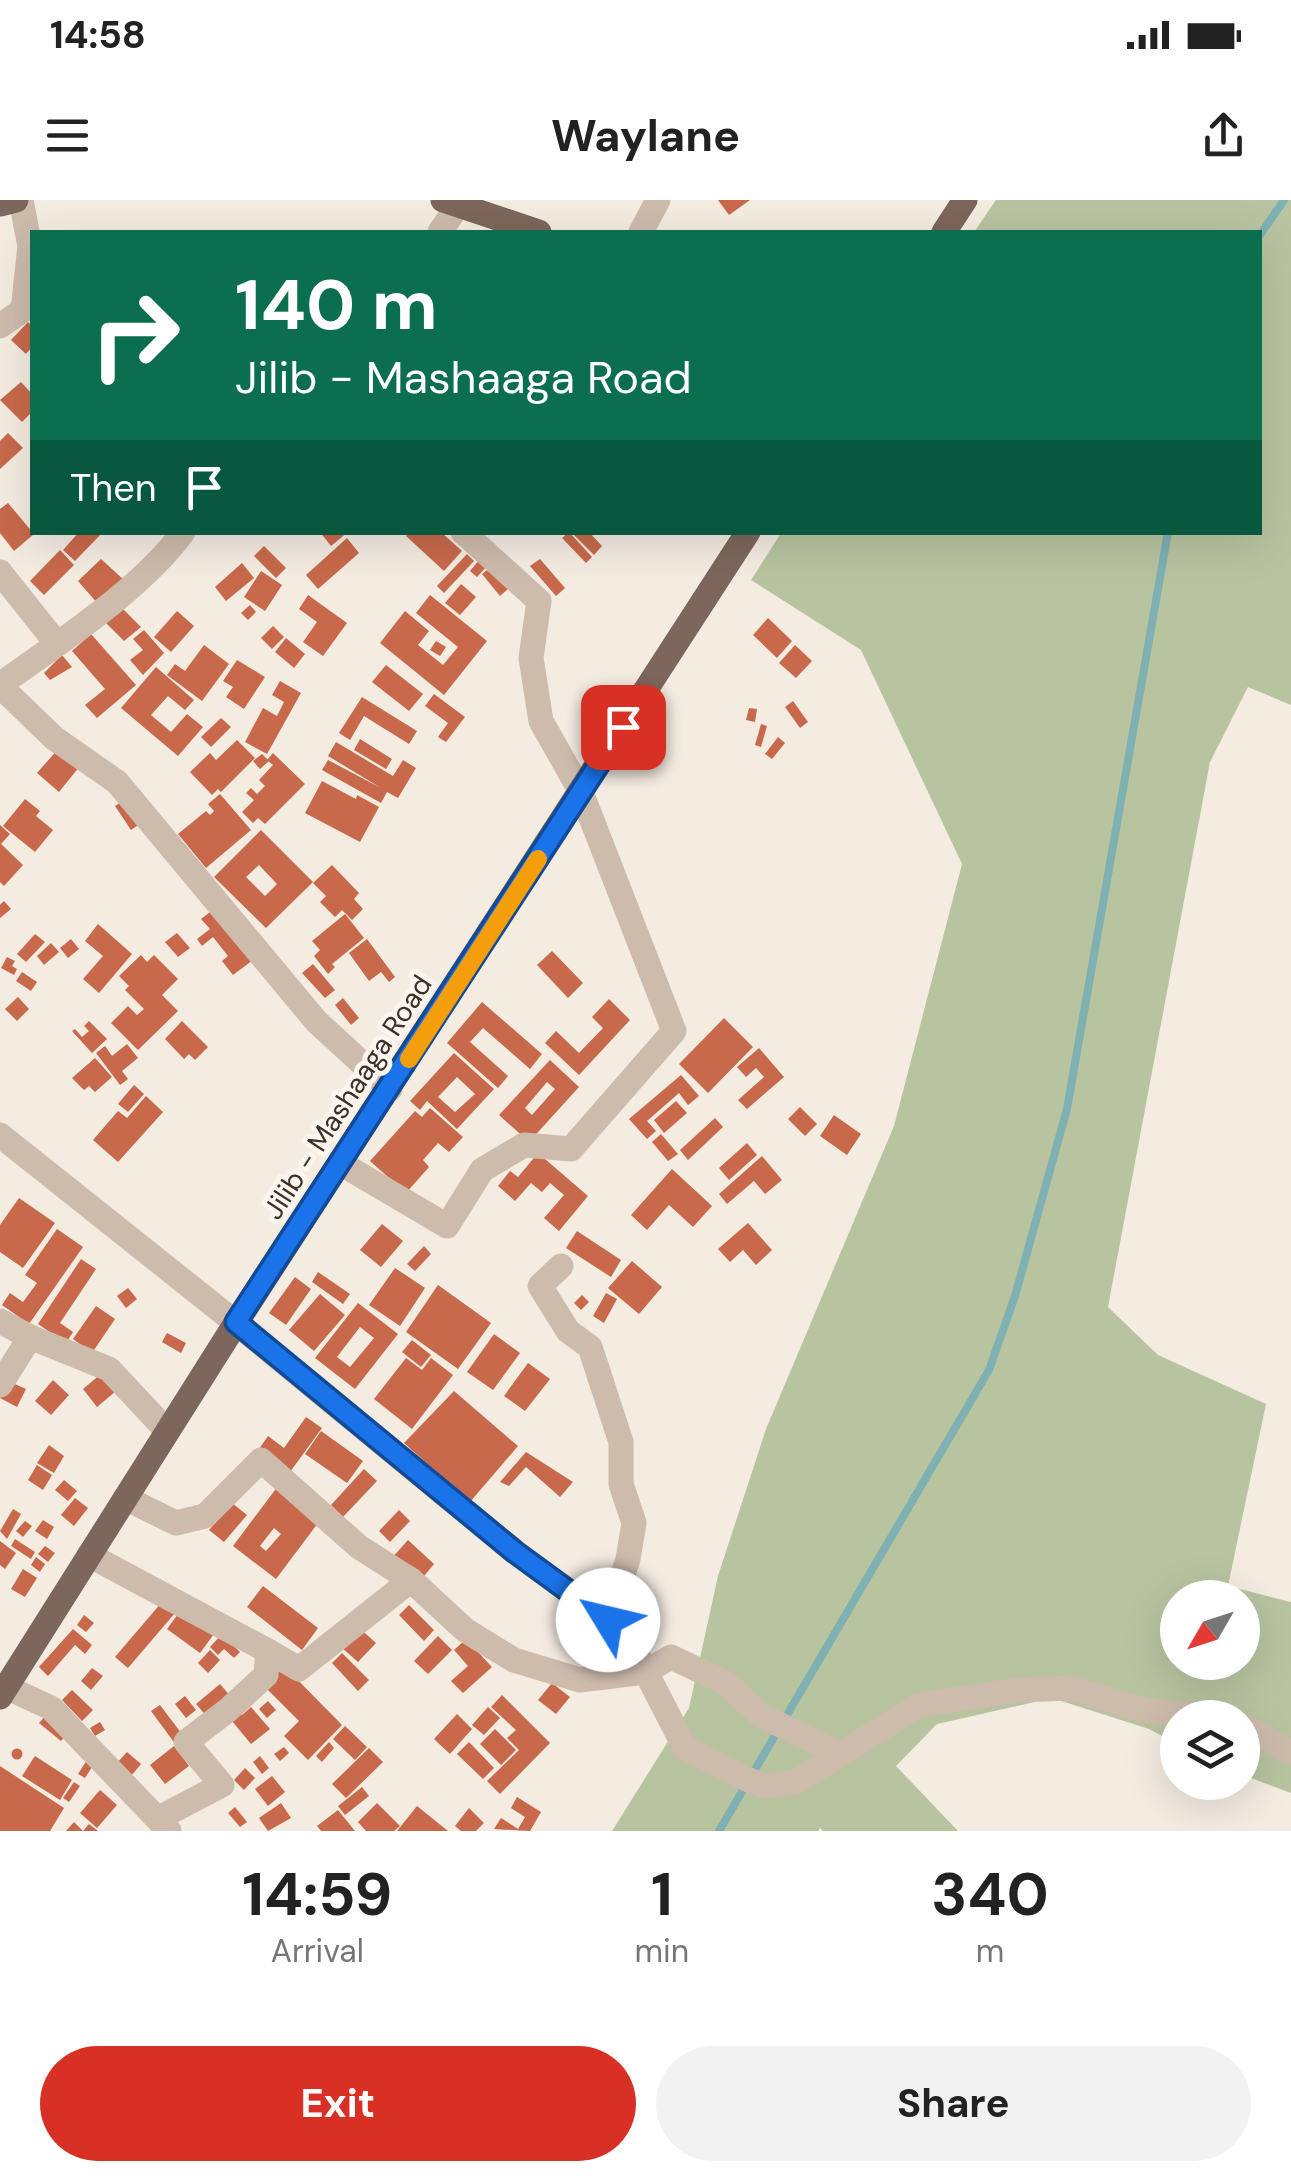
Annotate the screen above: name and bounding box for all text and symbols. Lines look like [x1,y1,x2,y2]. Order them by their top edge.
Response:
text: 14:58 [50,10,146,60]
text: Waylane [551,106,740,165]
icon: menu [40,108,95,163]
icon: share [1196,108,1251,163]
text: 140 m [235,260,438,351]
icon: right [70,270,200,400]
text: Jilib - Mashaaga Road [235,348,692,407]
icon: arrive [177,460,232,515]
text: Then [70,463,157,513]
pin [581,685,666,770]
icon: arrive [596,700,651,755]
street label: Jilib - Mashaaga Road [255,968,440,1227]
position arrow [556,1568,660,1672]
north arrow [1160,1580,1260,1680]
map controls [1160,1580,1260,1800]
button: layers [1160,1700,1260,1800]
text: 14:59 [242,1855,392,1934]
text: 1 [651,1855,673,1934]
text: 340 [931,1855,1049,1934]
text: Arrival [271,1930,364,1972]
text: min [635,1930,689,1972]
text: m [976,1930,1004,1972]
button: Exit [40,2046,636,2161]
button: Share [656,2046,1251,2161]

